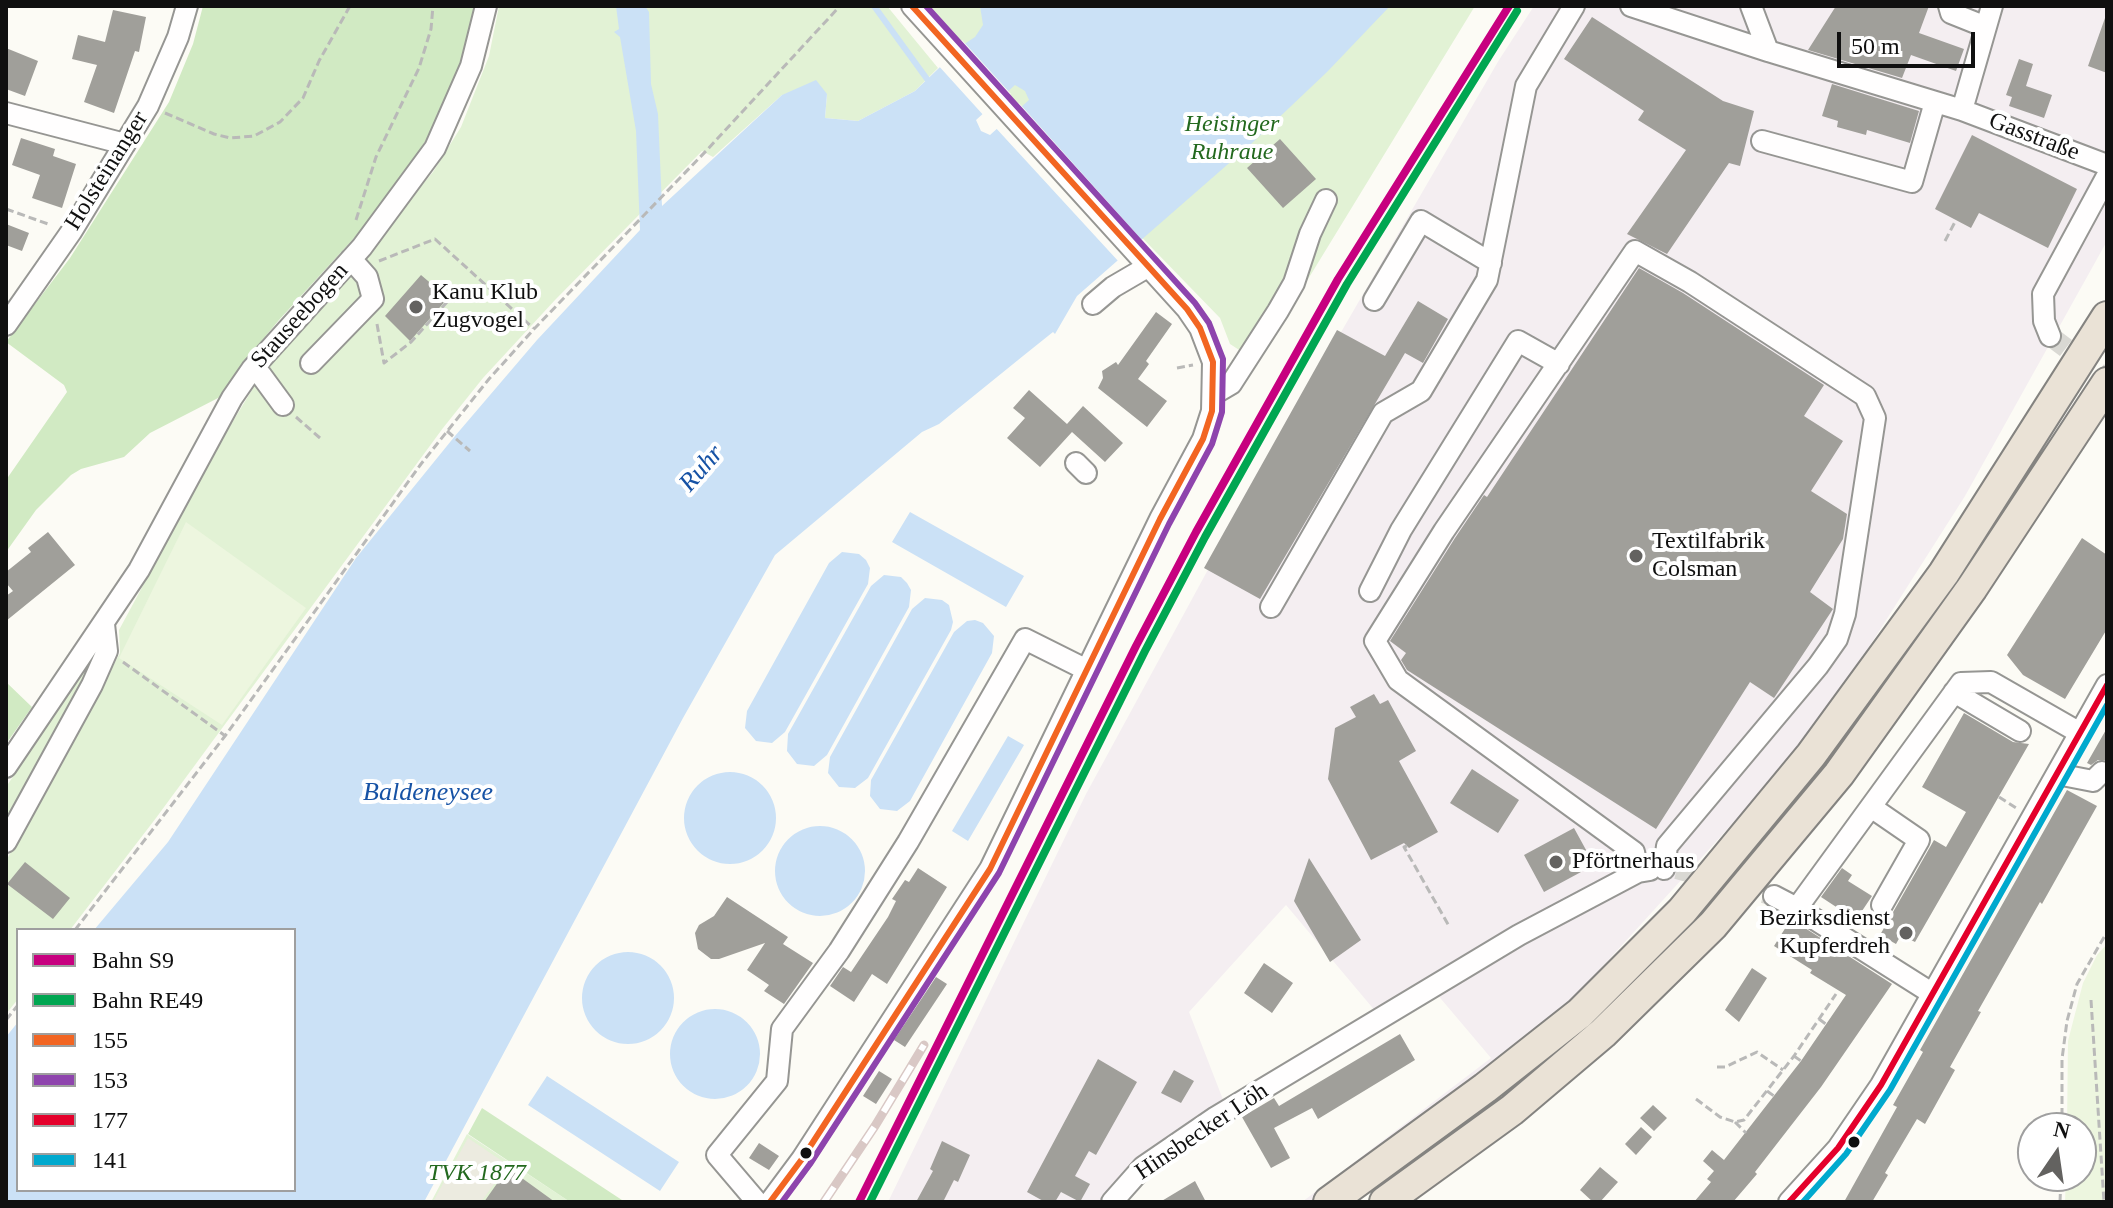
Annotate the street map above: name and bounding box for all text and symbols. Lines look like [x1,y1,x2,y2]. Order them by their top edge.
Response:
scale bar [1841,16,1979,66]
text: 50 m [1851,33,1900,59]
street label: Holsteinanger [59,106,155,236]
street label: Gasstraße [1985,107,2083,167]
park label: Heisinger Ruhraue [1185,111,1279,167]
street label: Stauseebogen [245,257,355,375]
place label: Kanu Klub Zugvogel [432,279,538,335]
marker: Kanu Klub Zugvogel [407,298,425,316]
water label: Ruhr [673,439,731,499]
place label: Textilfabrik Colsman [1652,528,1765,584]
marker: Textilfabrik Colsman [1627,547,1645,565]
water label: Baldeneysee [363,777,493,809]
place label: Pförtnerhaus [1572,848,1695,876]
marker: Pförtnerhaus [1547,853,1565,871]
place label: Bezirksdienst Kupferdreh [1759,905,1890,961]
marker: Bezirksdienst Kupferdreh [1897,924,1915,942]
legend [16,928,296,1192]
text: Bahn S9 [92,947,174,973]
text: Bahn RE49 [92,987,203,1013]
text: 155 [92,1027,128,1053]
text: 153 [92,1067,128,1093]
street label: Hinsbecker Löh [1130,1077,1274,1187]
text: 177 [92,1107,128,1133]
north arrow [2017,1112,2097,1192]
text: N [2052,1116,2073,1144]
unlabelled marker [1846,1134,1862,1150]
unlabelled marker [798,1145,814,1161]
text: 141 [92,1147,128,1173]
park label: TVK 1877 [428,1160,526,1188]

